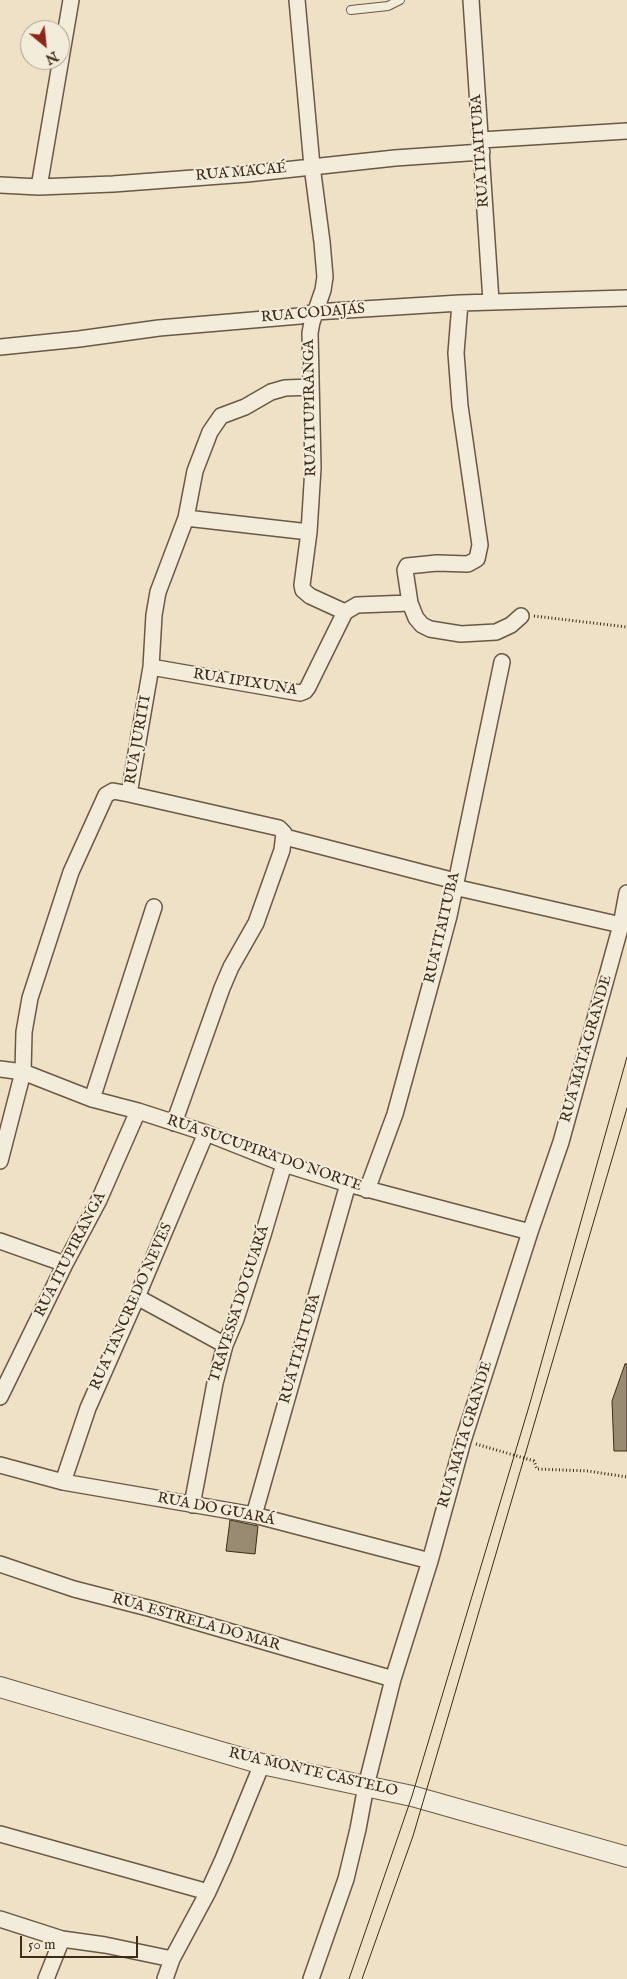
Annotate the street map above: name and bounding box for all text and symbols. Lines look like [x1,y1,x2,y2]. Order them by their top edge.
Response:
north arrow [20,20,70,70]
text: N [42,47,61,68]
street label: RUA ITAITUBA [468,94,494,208]
street label: RUA MACAÉ [195,160,287,186]
street label: RUA CODAJÁS [260,300,366,328]
street label: RUA ITUPIRANGA [301,339,321,477]
street label: RUA IPIXUNA [191,666,299,700]
street label: RUA JURITI [122,694,156,786]
street label: RUA ITAITUBA [421,871,465,985]
street label: RUA MATA GRANDE [557,973,617,1125]
street label: RUA SUCUPIRA DO NORTE [164,1112,364,1196]
street label: RUA ITUPIRANGA [32,1190,110,1320]
street label: RUA TANCREDO NEVES [87,1221,177,1393]
street label: TRAVESSA DO GUARÁ [206,1223,274,1385]
street label: RUA ITAITUBA [277,1292,325,1406]
street label: RUA MATA GRANDE [435,1359,497,1511]
street label: RUA DO GUARÁ [156,1490,276,1530]
street label: RUA ESTRELA DO MAR [110,1590,282,1656]
street label: RUA MONTE CASTELO [227,1745,399,1801]
scale bar [22,1926,140,1958]
text: 50 m [28,1935,56,1954]

